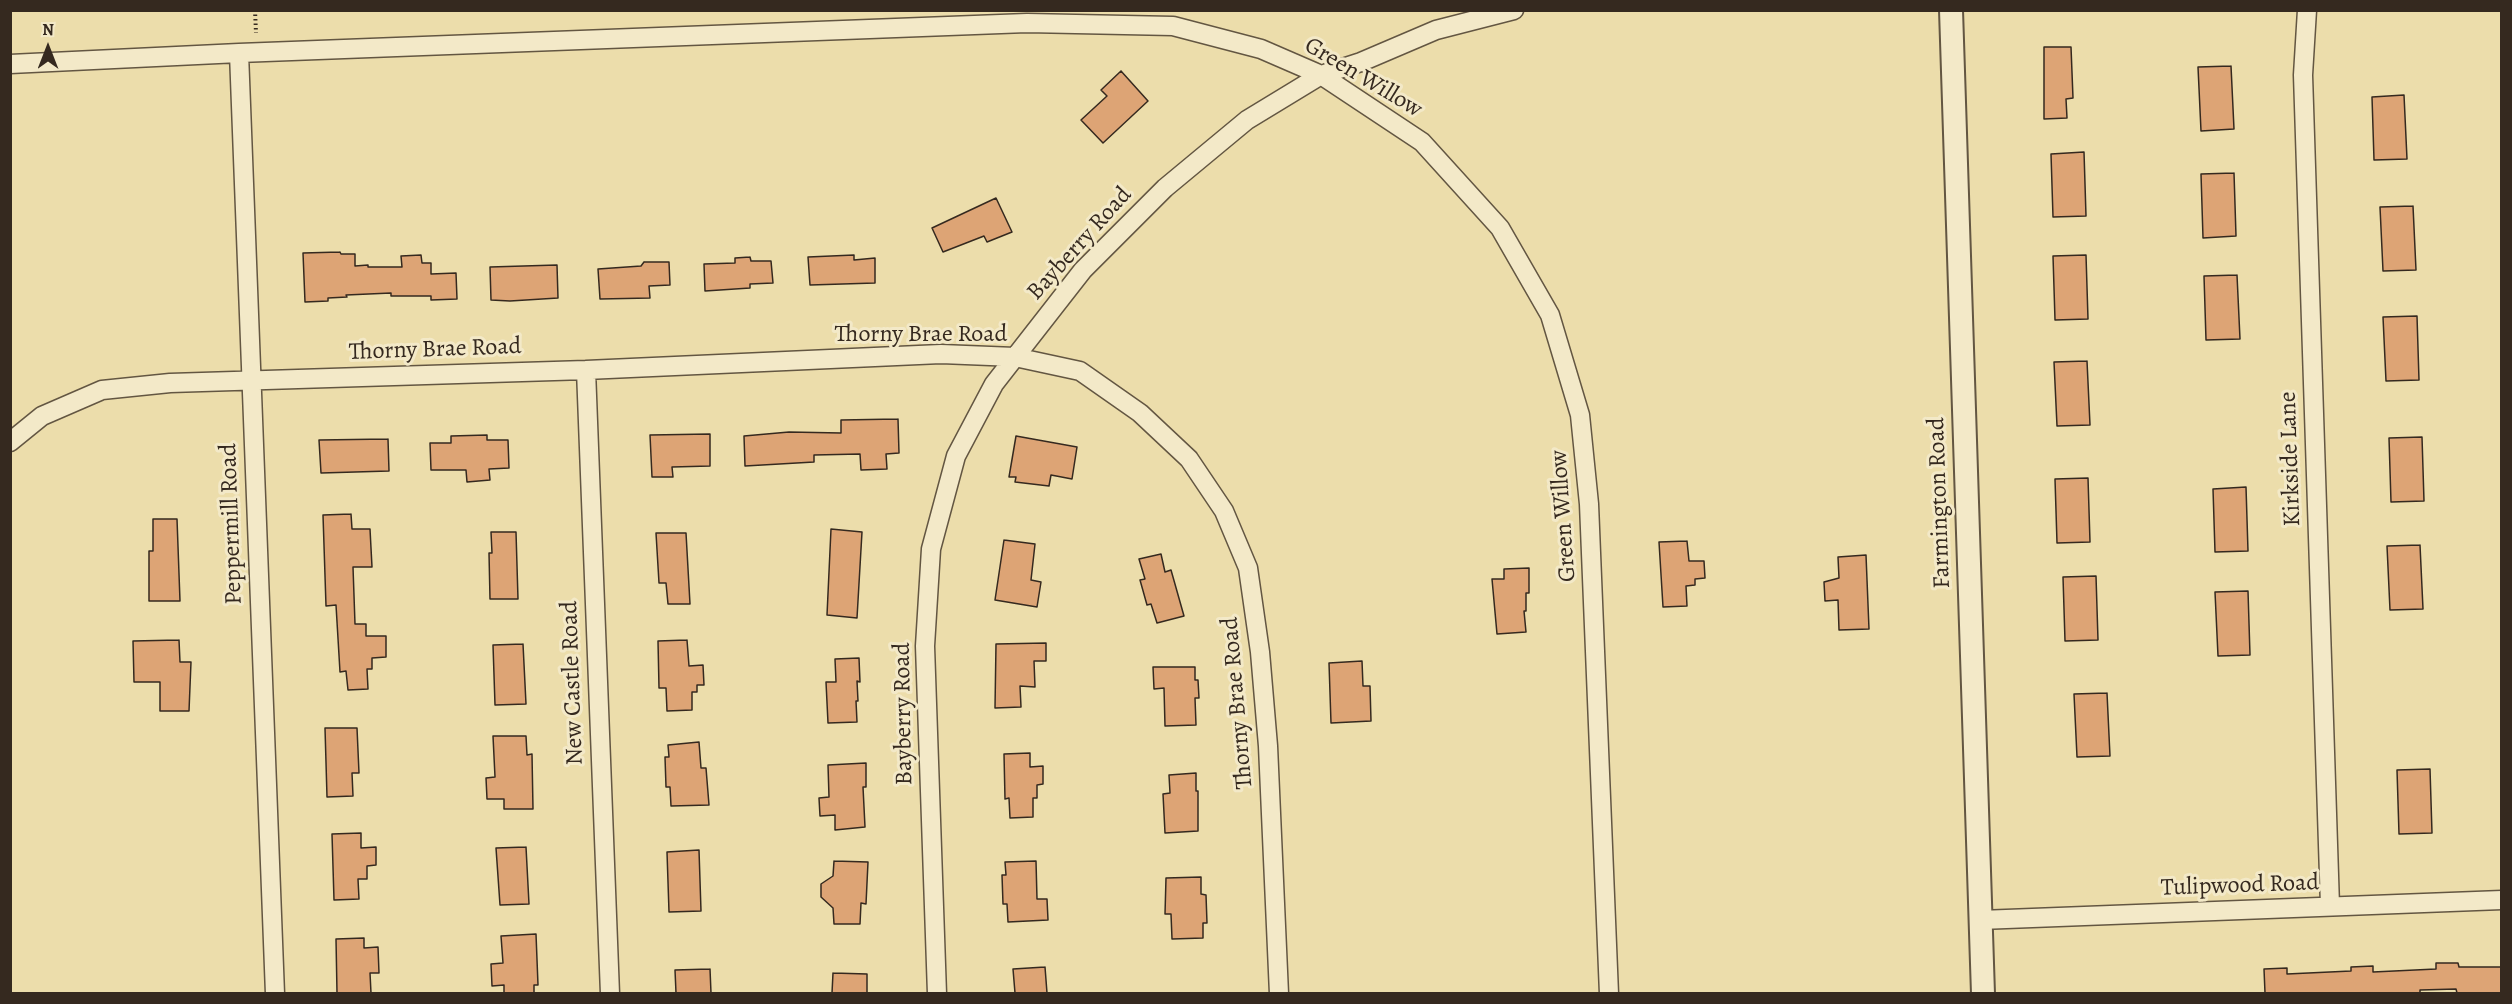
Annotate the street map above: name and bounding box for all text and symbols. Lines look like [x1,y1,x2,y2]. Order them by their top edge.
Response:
north arrow [18,18,78,78]
text: N [42,19,54,41]
street label: Green Willow [1299,32,1427,124]
street label: Bayberry Road [1021,181,1139,307]
street label: Thorny Brae Road [835,321,1007,349]
street label: Thorny Brae Road [348,333,522,367]
street label: Kirkside Lane [2274,391,2308,527]
street label: Farmington Road [1923,417,1957,589]
street label: Peppermill Road [215,443,249,605]
street label: Green Willow [1545,449,1583,583]
street label: New Castle Road [556,600,590,766]
street label: Thorny Brae Road [1216,616,1260,790]
street label: Bayberry Road [888,642,920,786]
street label: Tulipwood Road [2160,869,2320,903]

